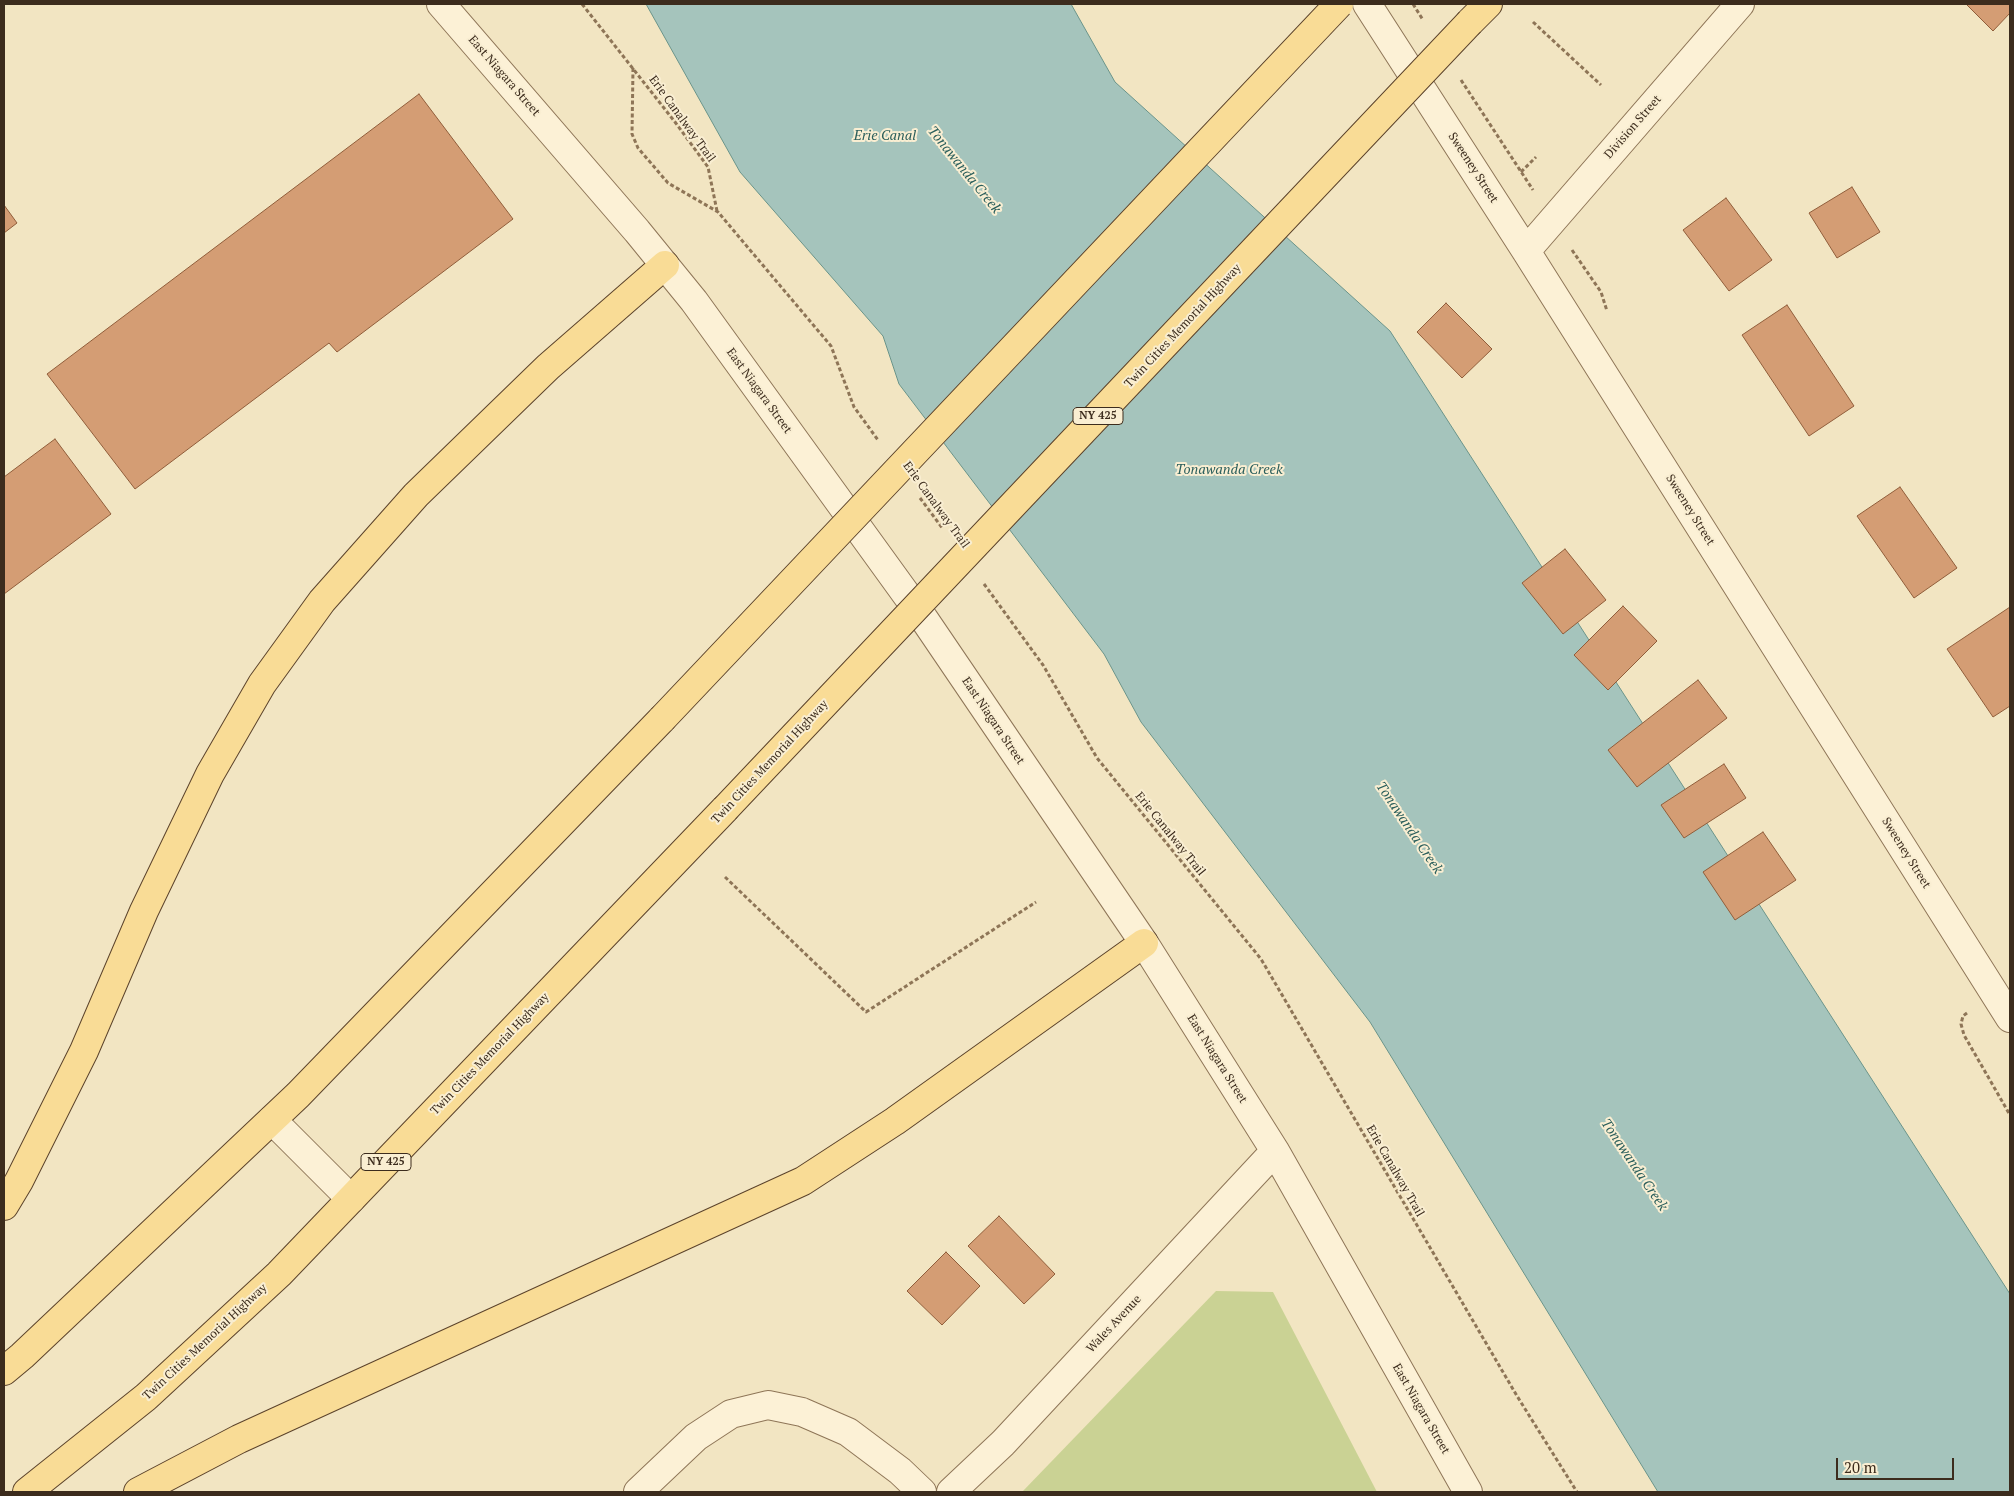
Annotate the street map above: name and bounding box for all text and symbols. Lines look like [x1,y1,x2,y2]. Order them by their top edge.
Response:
street label: East Niagara Street [465,33,543,119]
street label: Erie Canalway Trail [646,73,718,165]
street label: Division Street [1602,92,1664,162]
water label: Tonawanda Creek [924,123,1004,217]
water label: Erie Canal [854,128,916,144]
street label: Sweeney Street [1445,130,1501,206]
street label: Twin Cities Memorial Highway [1122,261,1244,391]
street label: East Niagara Street [723,345,795,437]
road number: NY 425 [1073,408,1123,424]
street label: Erie Canalway Trail [900,459,972,551]
water label: Tonawanda Creek [1175,462,1283,478]
street label: Sweeney Street [1662,472,1718,548]
street label: East Niagara Street [959,675,1027,767]
street label: Twin Cities Memorial Highway [709,697,831,827]
water label: Tonawanda Creek [1372,779,1446,877]
street label: Erie Canalway Trail [1132,789,1208,879]
street label: Sweeney Street [1878,815,1934,891]
street label: Twin Cities Memorial Highway [428,990,552,1118]
street label: East Niagara Street [1184,1012,1250,1106]
water label: Tonawanda Creek [1597,1116,1671,1214]
street label: Erie Canalway Trail [1363,1123,1427,1219]
road number: NY 425 [361,1154,411,1170]
street label: Twin Cities Memorial Highway [140,1281,270,1403]
street label: Wales Avenue [1084,1292,1144,1356]
street label: East Niagara Street [1389,1361,1453,1457]
scale bar [1839,1448,1956,1480]
text: 20 m [1844,1457,1877,1477]

